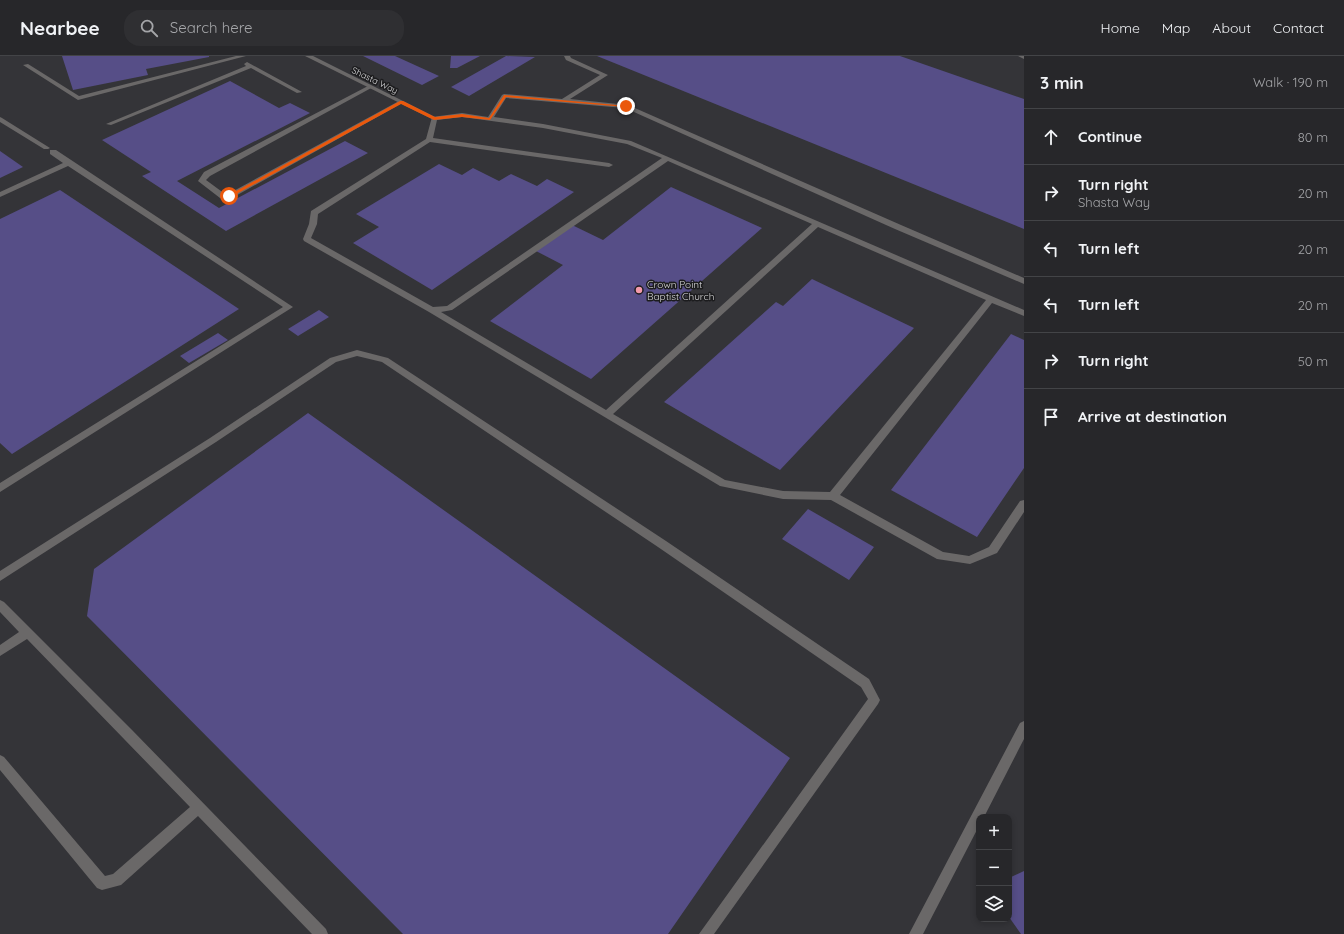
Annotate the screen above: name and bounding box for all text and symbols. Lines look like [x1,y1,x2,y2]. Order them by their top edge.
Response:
search box [124,10,404,46]
text: Nearbee [20,16,100,40]
icon: search [138,17,160,39]
text: Search here [170,18,253,37]
text: Home [1101,19,1140,37]
text: Map [1162,19,1190,37]
text: About [1212,19,1251,37]
text: Contact [1273,19,1324,37]
street label: Shasta Way [350,64,400,96]
text: 3 min [1040,72,1084,93]
text: Walk · 190 m [1253,74,1328,90]
route end [617,97,635,115]
icon: ahead [1040,126,1062,148]
text: Continue [1078,127,1142,146]
text: 80 m [1298,129,1328,145]
text: Turn right [1078,175,1149,194]
icon: right [1040,182,1062,204]
text: 20 m [1298,185,1328,201]
route start [220,187,238,205]
text: Shasta Way [1078,194,1150,210]
icon: left [1040,238,1062,260]
text: Turn left [1078,239,1140,258]
text: 20 m [1298,241,1328,257]
place label: Crown Point Baptist Church [647,278,714,303]
marker: Crown Point Baptist Church [634,285,644,295]
icon: left [1040,294,1062,316]
text: Turn left [1078,295,1140,314]
text: 20 m [1298,297,1328,313]
icon: right [1040,350,1062,372]
text: Turn right [1078,351,1149,370]
text: 50 m [1298,353,1328,369]
icon: arrive [1040,406,1062,428]
text: Arrive at destination [1078,407,1227,426]
map controls [976,814,1012,922]
button: + [976,814,1012,850]
button: − [976,850,1012,886]
button: layers [976,886,1012,922]

